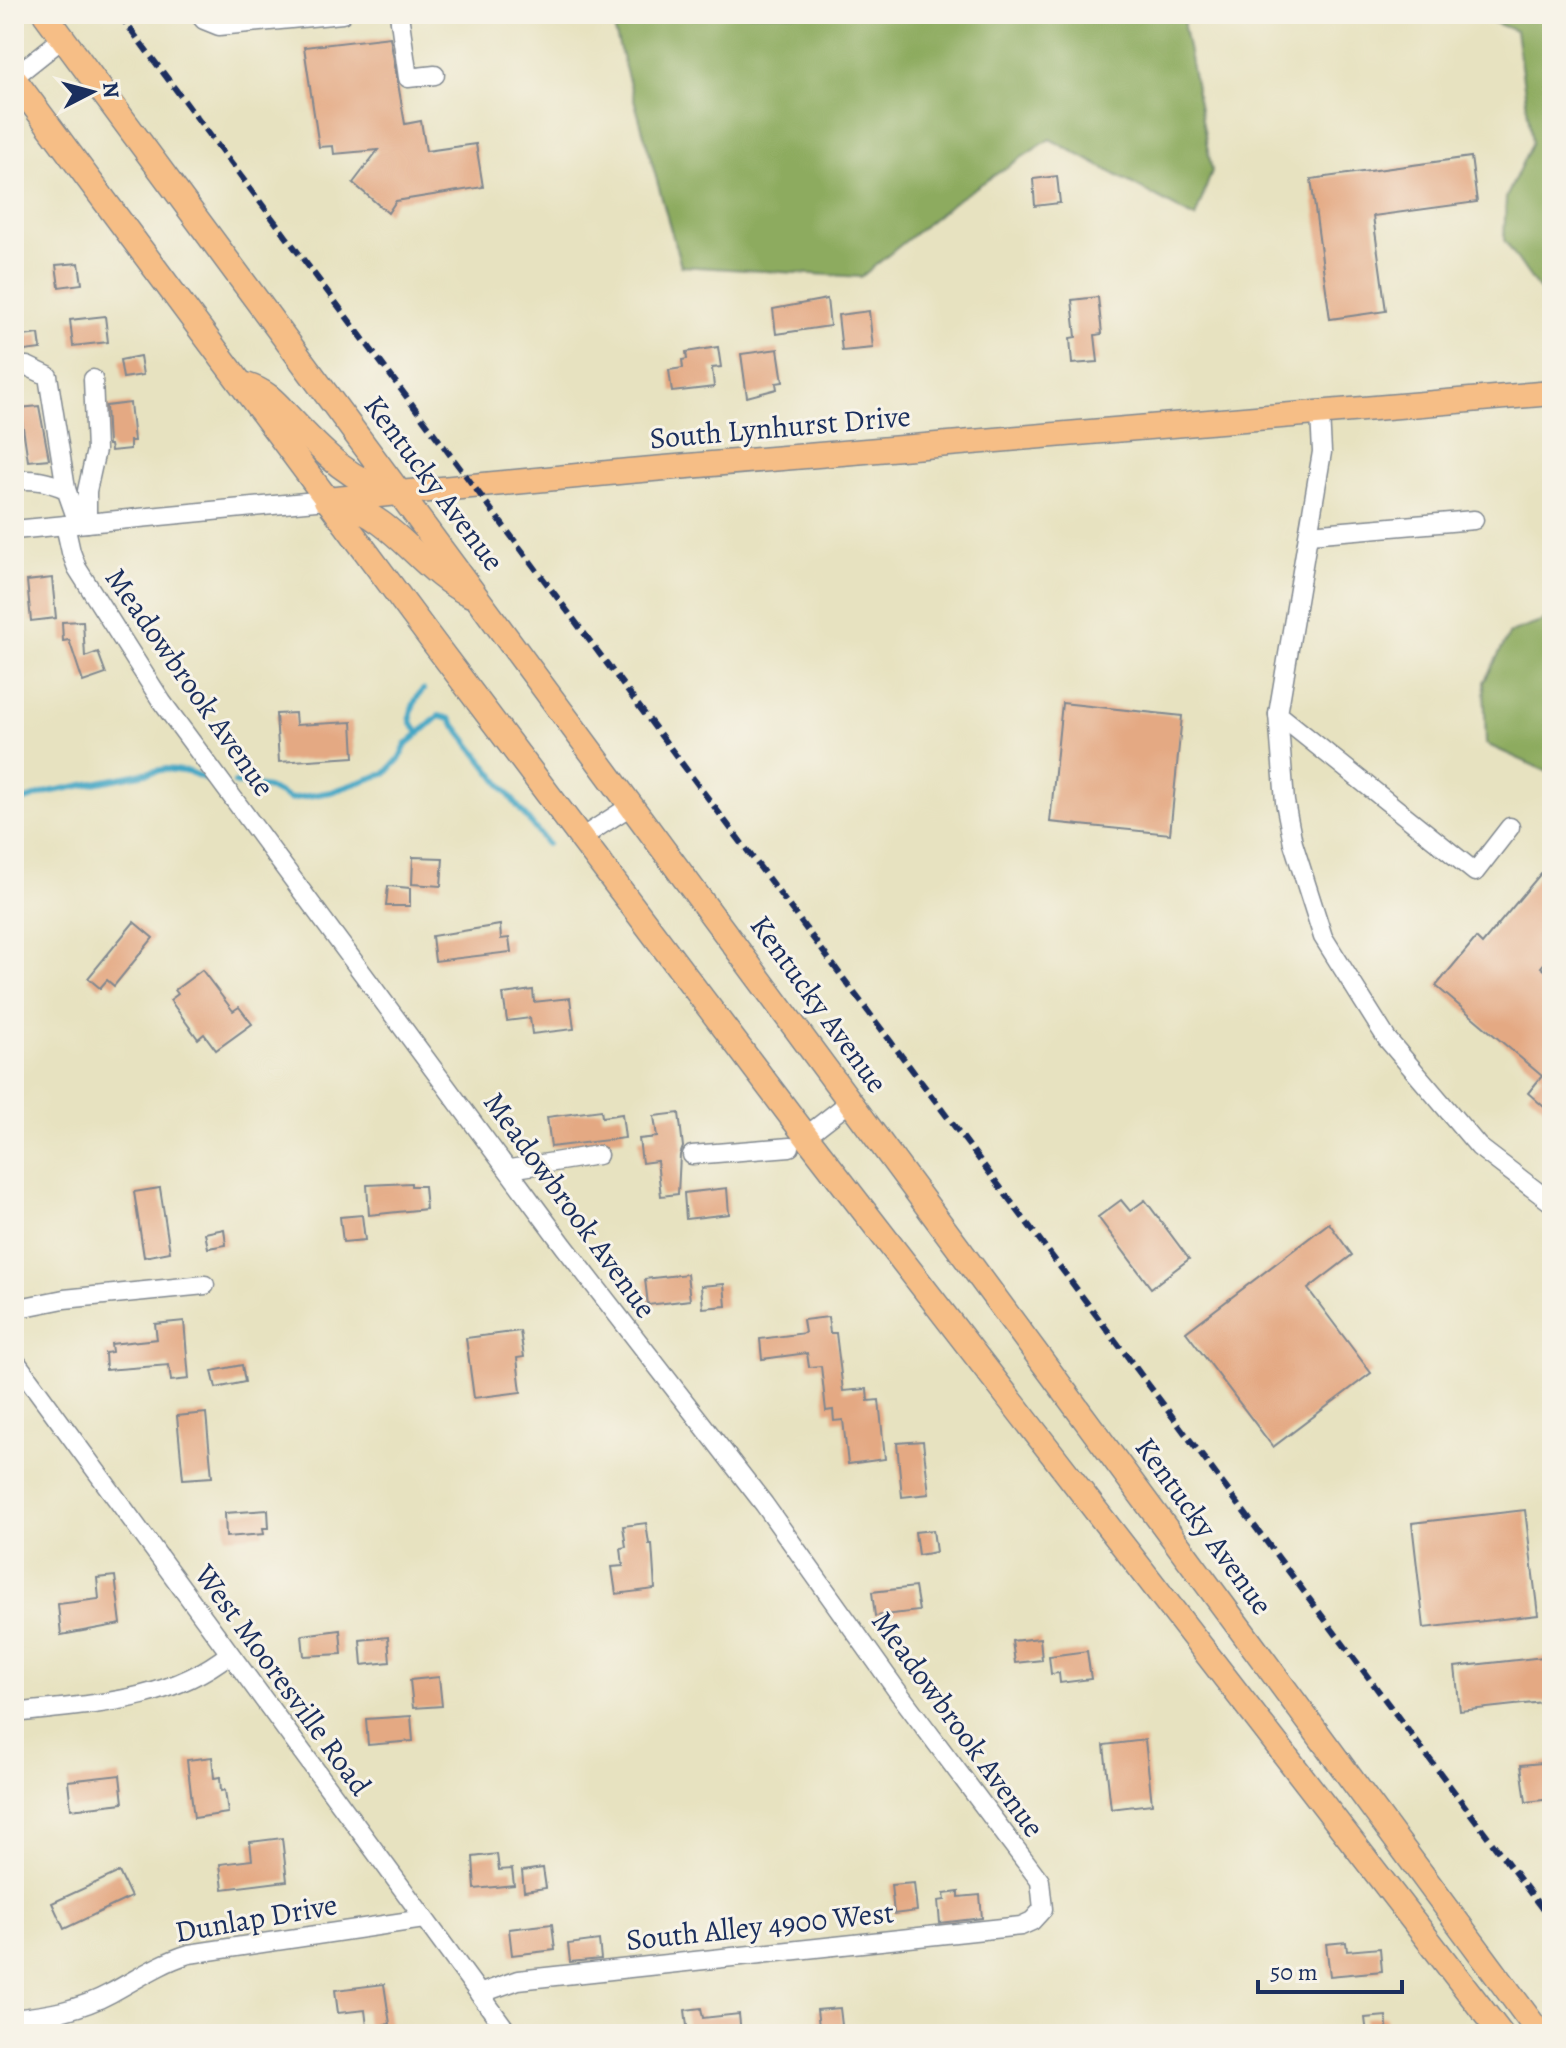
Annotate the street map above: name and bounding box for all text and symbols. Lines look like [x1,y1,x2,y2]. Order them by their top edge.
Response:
north arrow [52,52,132,132]
text: N [95,80,127,100]
street label: Kentucky Avenue [355,387,513,579]
street label: South Lynhurst Drive [648,396,912,458]
street label: Meadowbrook Avenue [96,560,284,804]
street label: Kentucky Avenue [741,907,897,1101]
street label: Meadowbrook Avenue [474,1084,666,1326]
street label: Kentucky Avenue [1126,1429,1282,1623]
street label: West Mooresville Road [185,1555,381,1804]
street label: Meadowbrook Avenue [862,1603,1054,1845]
street label: Dunlap Drive [172,1884,340,1952]
street label: South Alley 4900 West [624,1892,896,1960]
scale bar [1258,1944,1402,1994]
text: 50 m [1270,1956,1318,1988]

